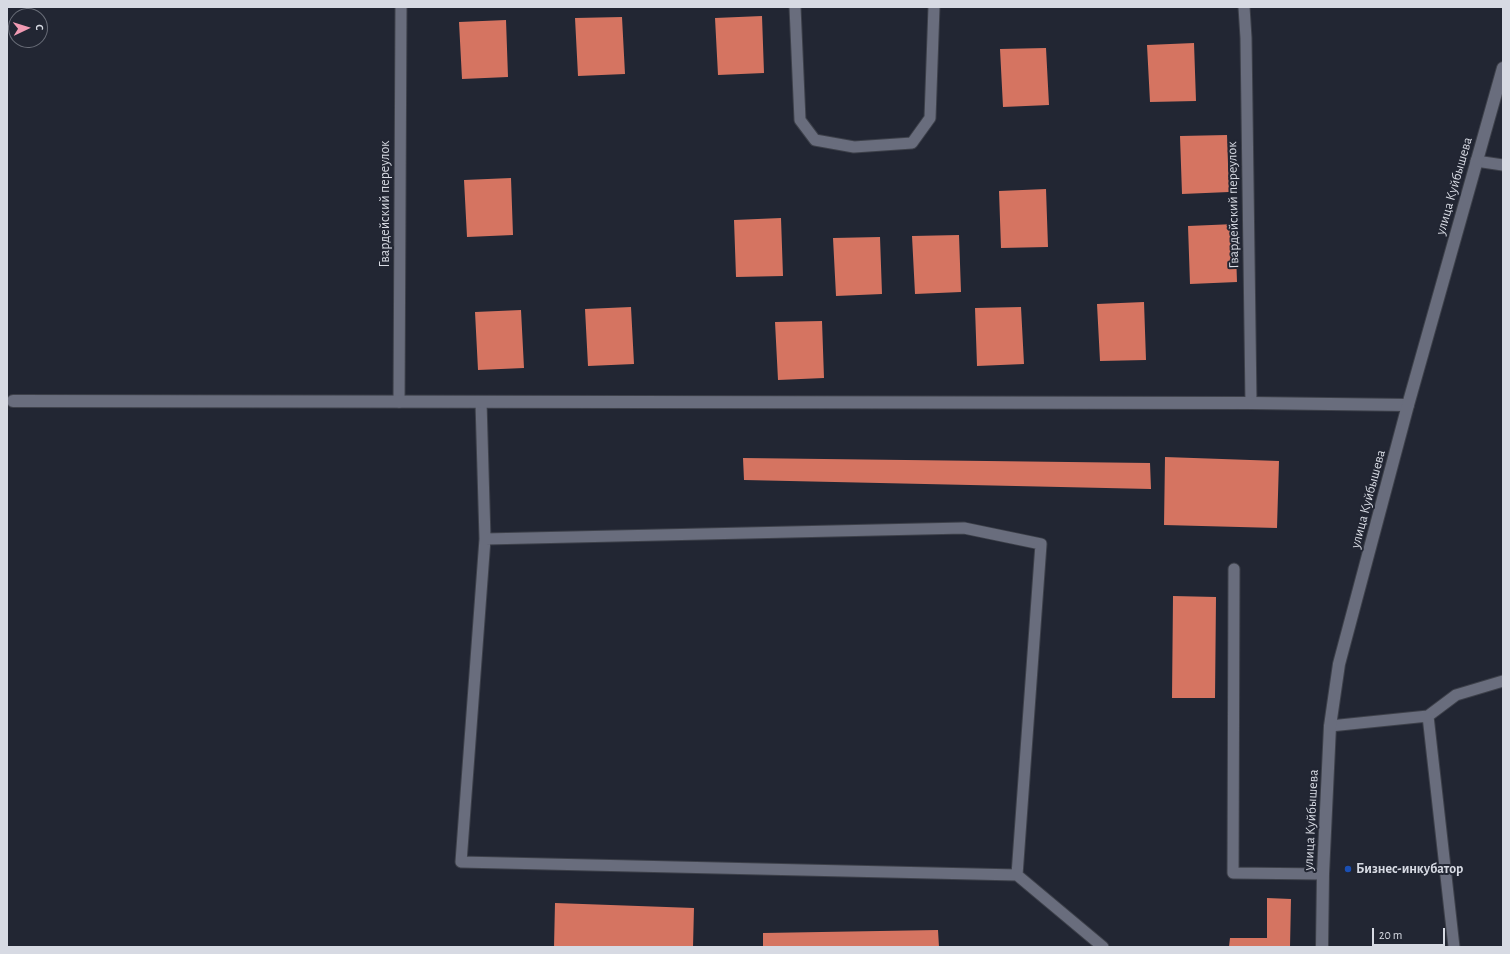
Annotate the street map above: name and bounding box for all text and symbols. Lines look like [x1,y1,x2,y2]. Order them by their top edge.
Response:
north arrow [8,8,48,48]
text: С [34,24,45,31]
street label: улица Куйбышева [1432,135,1476,237]
street label: Гвардейский переулок [377,140,393,268]
street label: Гвардейский переулок [1223,141,1243,269]
street label: улица Куйбышева [1347,448,1389,550]
street label: улица Куйбышева [1300,769,1322,871]
place label: Бизнес-инкубатор [1356,861,1463,877]
marker: Бизнес-инкубатор [1343,864,1353,874]
scale bar [1374,920,1447,946]
text: 20 m [1379,929,1402,941]

